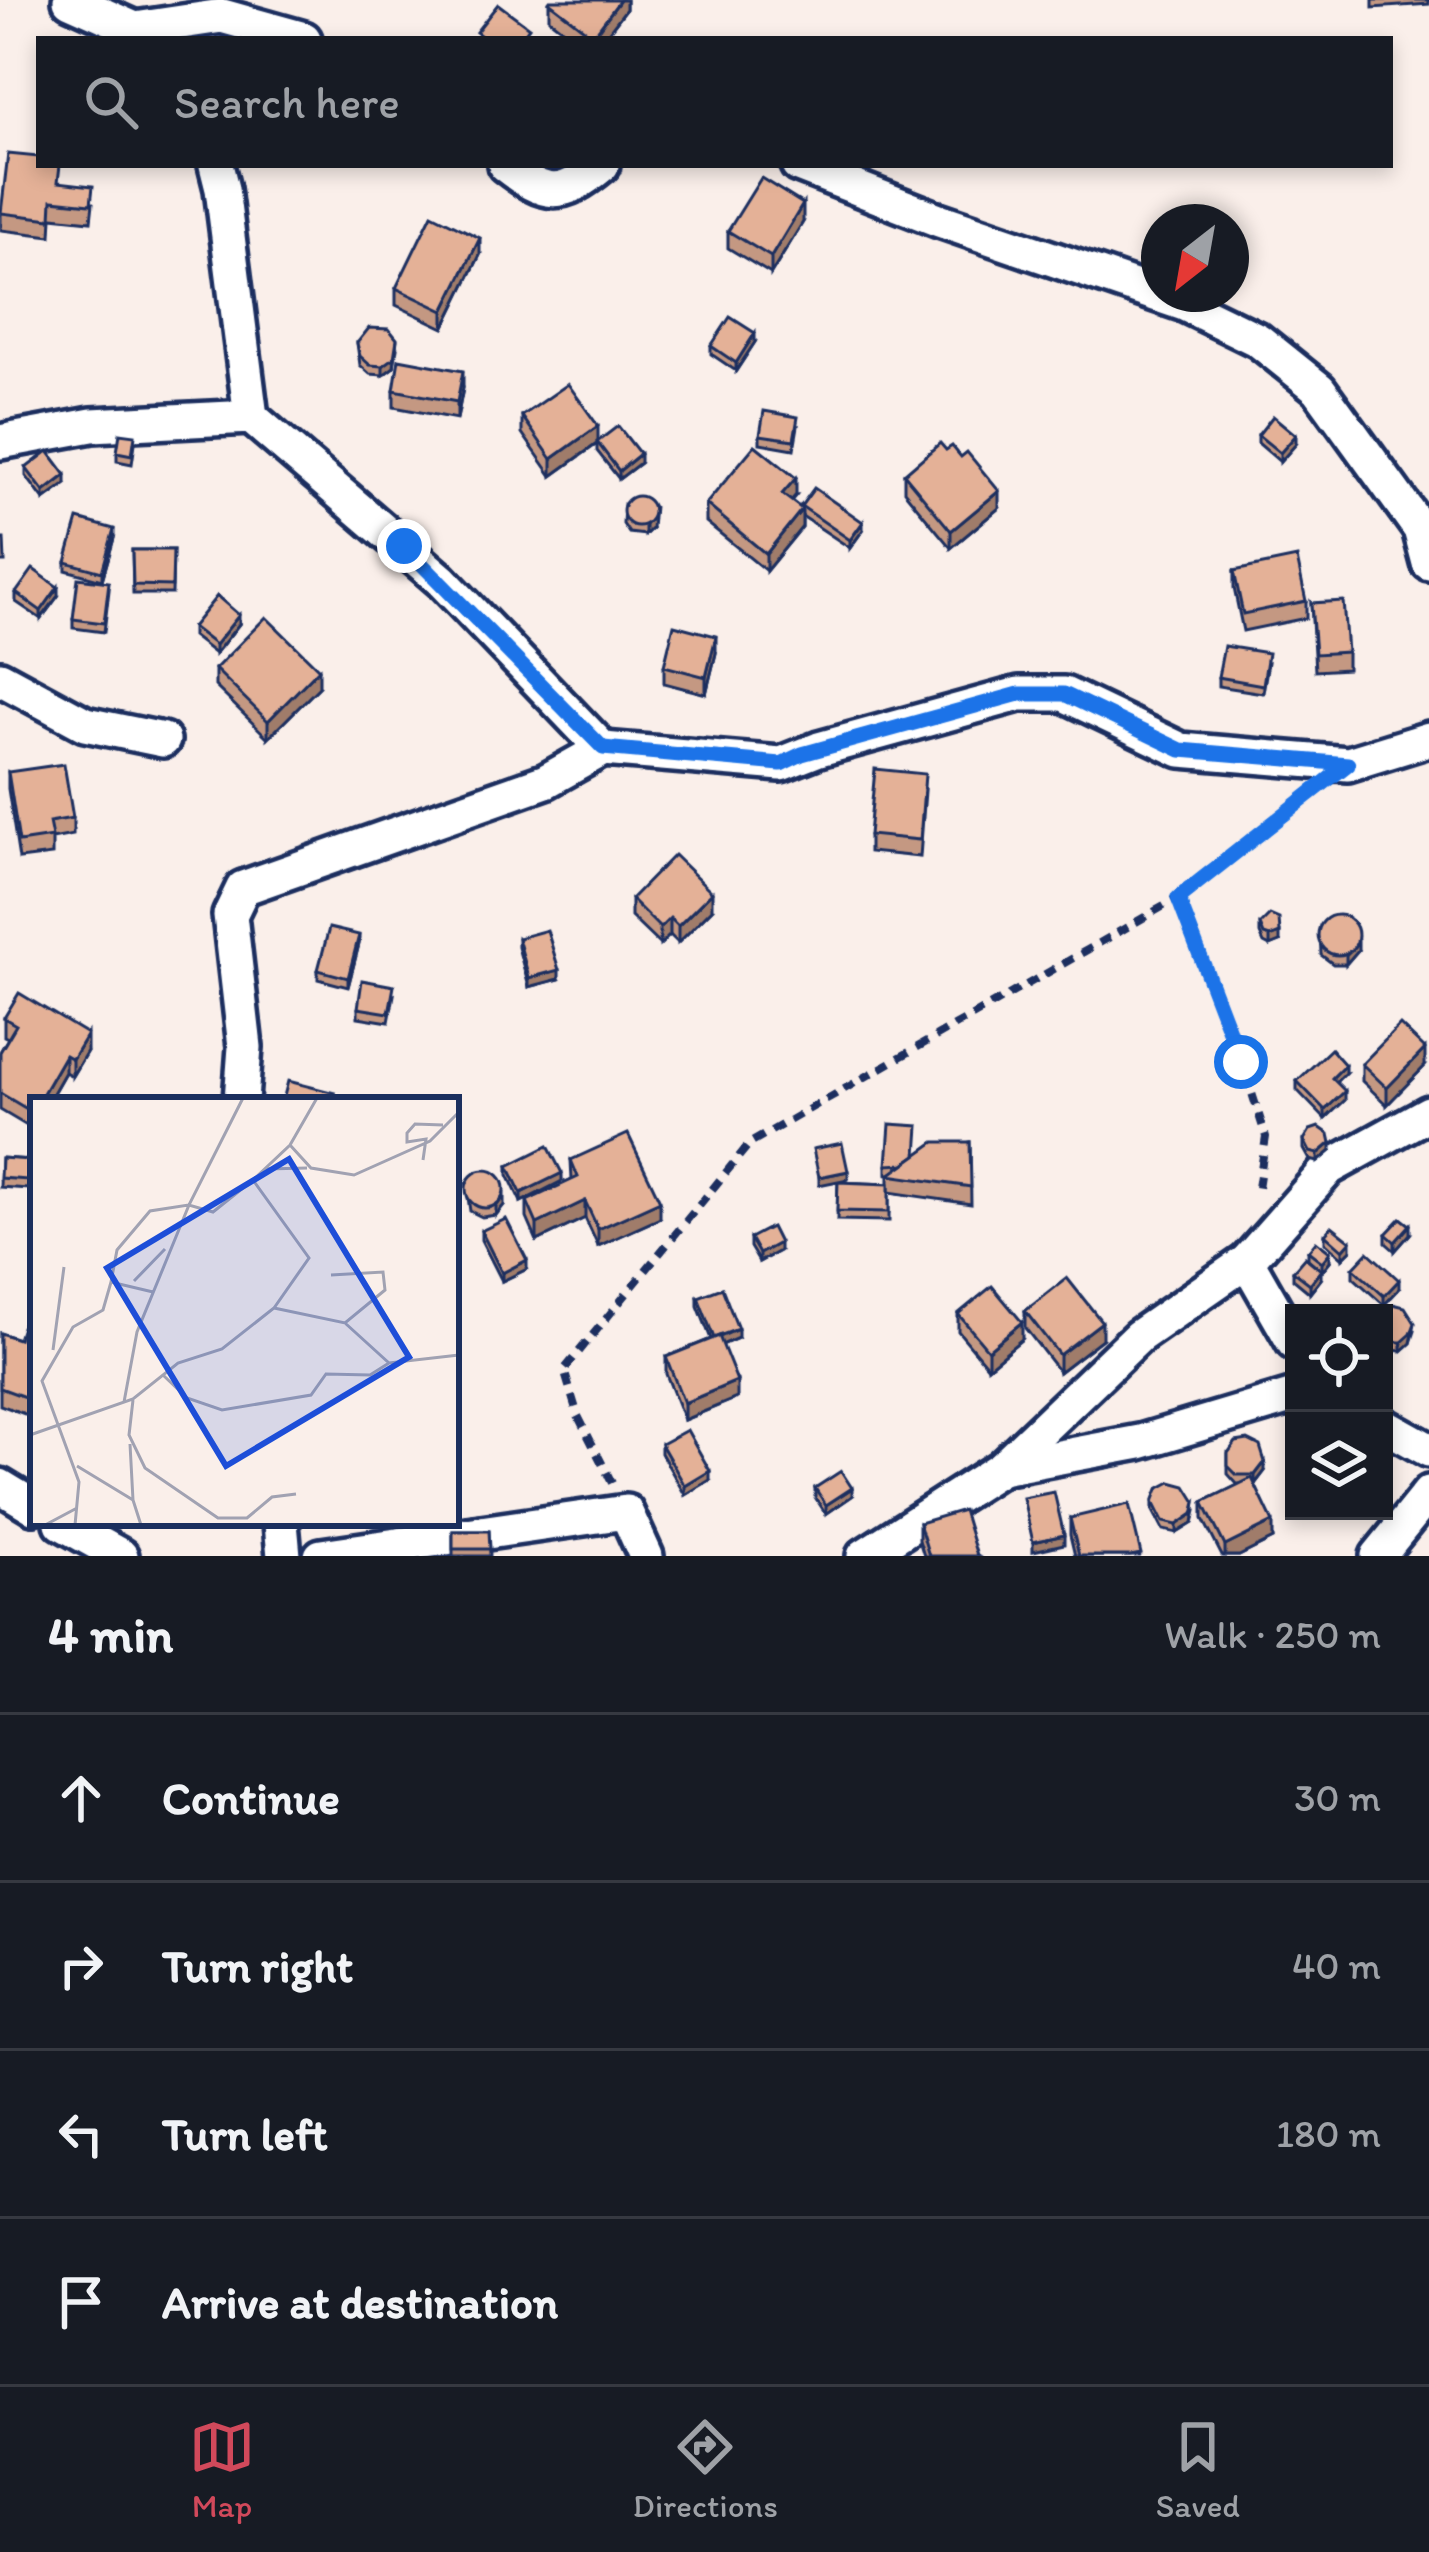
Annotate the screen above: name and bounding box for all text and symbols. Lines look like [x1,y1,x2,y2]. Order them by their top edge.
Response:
search box [36,36,1393,168]
icon: search [78,69,144,135]
text: Search here [174,75,400,129]
north arrow [1141,204,1249,312]
route end [377,519,431,573]
route start [1214,1035,1268,1089]
inset map [30,1097,459,1526]
map controls [1285,1304,1393,1520]
button: locate [1285,1304,1393,1412]
button: layers [1285,1412,1393,1520]
text: 4 min [48,1604,173,1665]
text: Walk · 250 m [1164,1611,1381,1658]
icon: ahead [48,1765,114,1831]
text: Continue [162,1771,340,1825]
text: 30 m [1294,1774,1381,1821]
icon: right [48,1933,114,1999]
text: Turn right [162,1939,353,1993]
text: 40 m [1292,1942,1381,1989]
icon: left [48,2101,114,2167]
text: Turn left [162,2107,328,2161]
text: 180 m [1276,2110,1381,2157]
icon: arrive [48,2269,114,2335]
text: Arrive at destination [162,2275,558,2329]
tab: Map [189,2414,255,2525]
tab: Directions [633,2414,778,2525]
tab: Saved [1156,2414,1240,2525]

